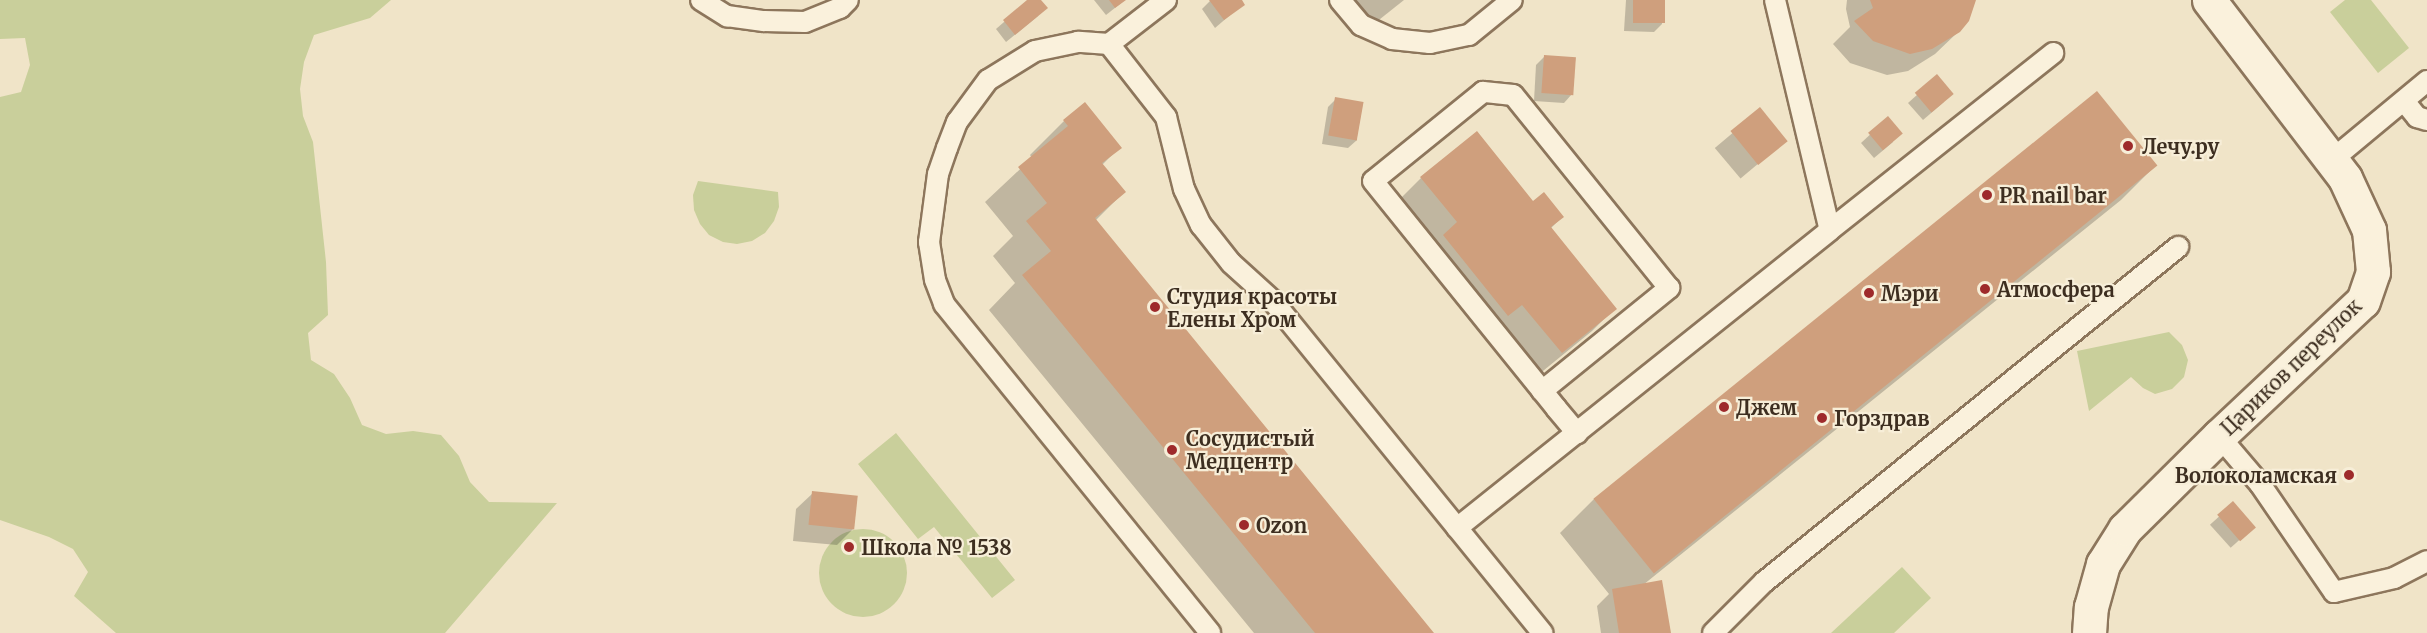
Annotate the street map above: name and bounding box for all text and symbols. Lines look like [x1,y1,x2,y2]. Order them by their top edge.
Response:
place label: Лечу.ру [2142,134,2219,158]
marker: Лечу.ру [2119,137,2137,155]
place label: PR nail bar [1999,183,2107,207]
marker: PR nail bar [1980,188,1994,202]
place label: Атмосфера [1997,277,2115,301]
place label: Мэри [1881,281,1939,305]
marker: Атмосфера [1978,282,1992,296]
place label: Студия красоты Елены Хром [1167,284,1337,331]
marker: Мэри [1862,286,1876,300]
street label: Цариков переулок [2216,294,2366,440]
marker: Студия красоты Елены Хром [1148,300,1162,314]
place label: Джем [1736,395,1797,419]
marker: Джем [1717,400,1731,414]
place label: Горздрав [1834,406,1929,430]
marker: Горздрав [1815,411,1829,425]
place label: Сосудистый Медцентр [1186,426,1315,473]
marker: Сосудистый Медцентр [1163,441,1181,459]
place label: Волоколамская [2175,463,2337,487]
marker: Волоколамская [2342,468,2356,482]
place label: Ozon [1256,513,1307,537]
marker: Ozon [1237,518,1251,532]
place label: Школа № 1538 [861,535,1012,559]
marker: Школа № 1538 [842,540,856,554]

